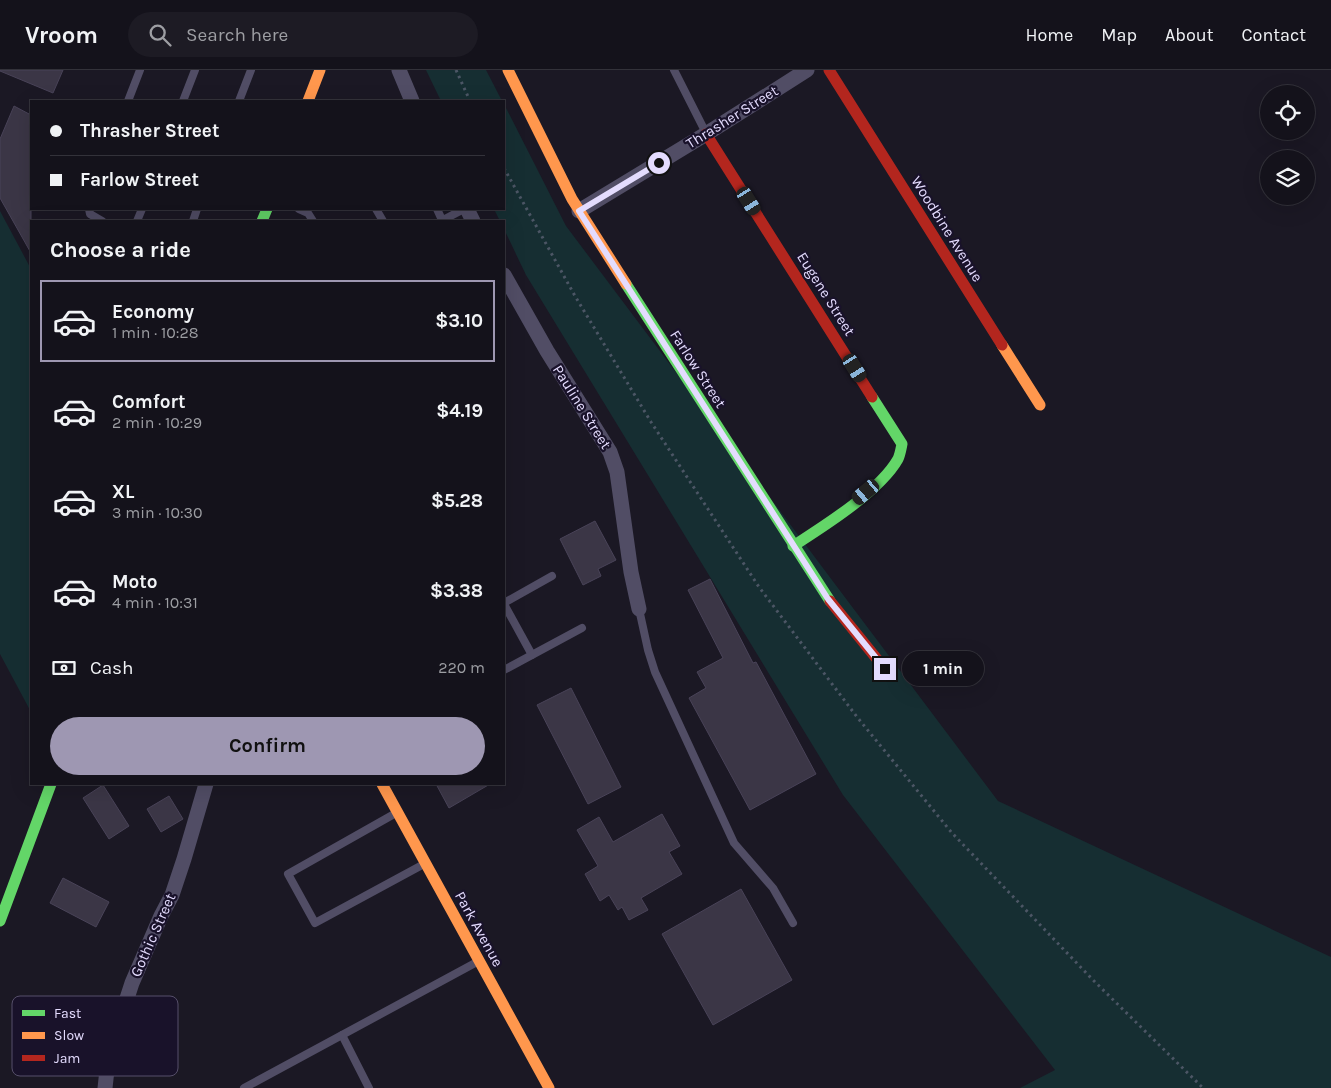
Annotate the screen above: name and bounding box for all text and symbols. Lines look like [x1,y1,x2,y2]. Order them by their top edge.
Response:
search box [128,12,478,57]
text: Vroom [25,21,98,49]
icon: search [146,21,174,49]
text: Search here [186,24,288,46]
text: Home [1025,24,1073,46]
text: Map [1101,24,1137,46]
text: About [1165,24,1214,46]
text: Contact [1242,24,1306,46]
street label: Thrasher Street [683,81,782,152]
map controls [1260,85,1315,205]
button: locate [1260,85,1315,140]
text: Thrasher Street [80,120,219,142]
button: layers [1260,150,1315,205]
route start [648,152,670,174]
text: Farlow Street [80,169,199,191]
street label: Woodbine Avenue [907,173,987,285]
car [734,184,763,218]
text: Choose a ride [50,237,191,263]
street label: Eugene Street [793,249,859,339]
icon: car [52,299,97,344]
text: Economy [112,301,194,323]
text: $3.10 [435,310,483,332]
text: 1 min · 10:28 [112,323,199,342]
street label: Farlow Street [666,327,730,412]
car [840,351,869,385]
street label: Pauline Street [549,362,615,453]
icon: car [52,389,97,434]
text: Comfort [112,391,186,413]
text: $4.19 [436,400,483,422]
text: 2 min · 10:29 [112,413,202,432]
car [849,477,882,507]
icon: car [52,479,97,524]
text: XL [112,481,134,503]
text: $5.28 [431,490,483,512]
text: 3 min · 10:30 [112,503,203,522]
icon: car [52,569,97,614]
text: Moto [112,571,158,593]
text: $3.38 [430,580,483,602]
text: 4 min · 10:31 [112,593,198,612]
callout: 1 min [902,652,985,686]
icon: cash [50,654,78,682]
text: Cash [90,657,134,679]
text: 220 m [438,658,485,677]
route end [874,658,896,680]
text: 1 min [923,659,963,678]
button: Confirm [50,717,485,775]
street label: Park Avenue [451,888,507,970]
street label: Gothic Street [127,890,180,980]
legend [12,996,178,1076]
text: Fast [54,1005,81,1022]
text: Slow [54,1027,84,1044]
text: Jam [54,1050,80,1067]

